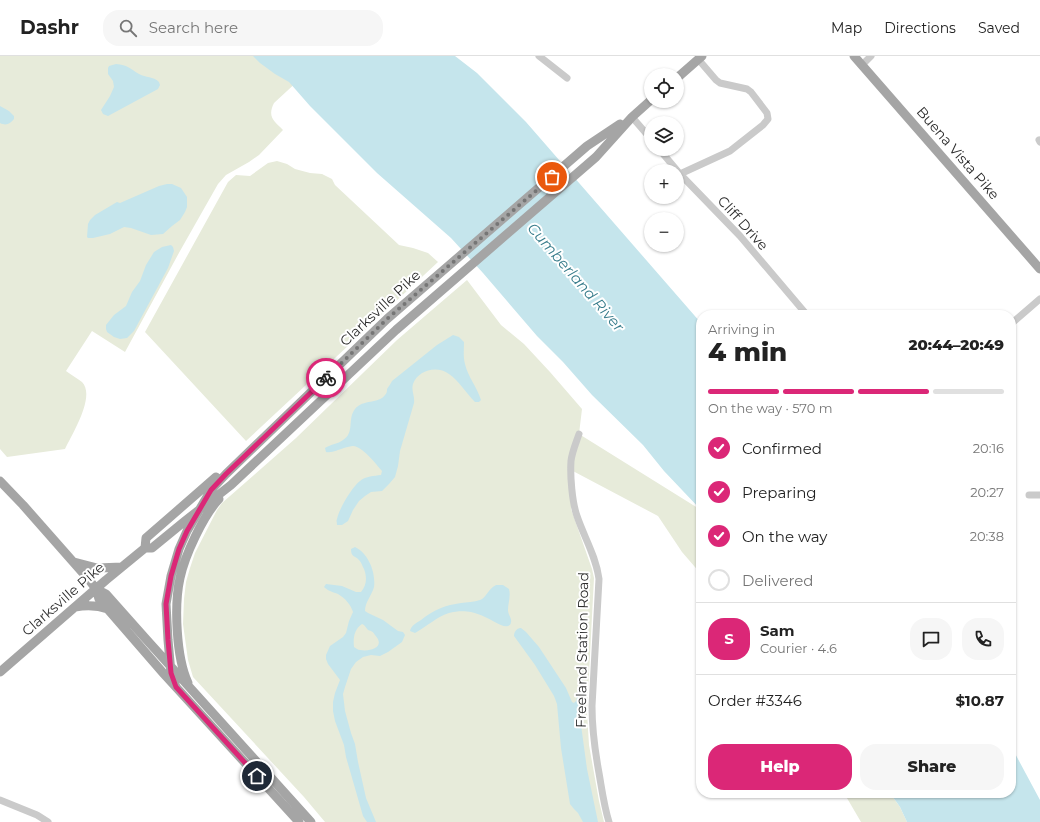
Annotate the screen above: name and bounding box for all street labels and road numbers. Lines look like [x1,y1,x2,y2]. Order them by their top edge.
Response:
street label: Buena Vista Pike [913,103,1003,203]
street label: Cliff Drive [714,192,772,254]
street label: Clarksville Pike [336,266,424,350]
street label: Clarksville Pike [18,558,108,640]
street label: Freeland Station Road [572,572,592,728]

